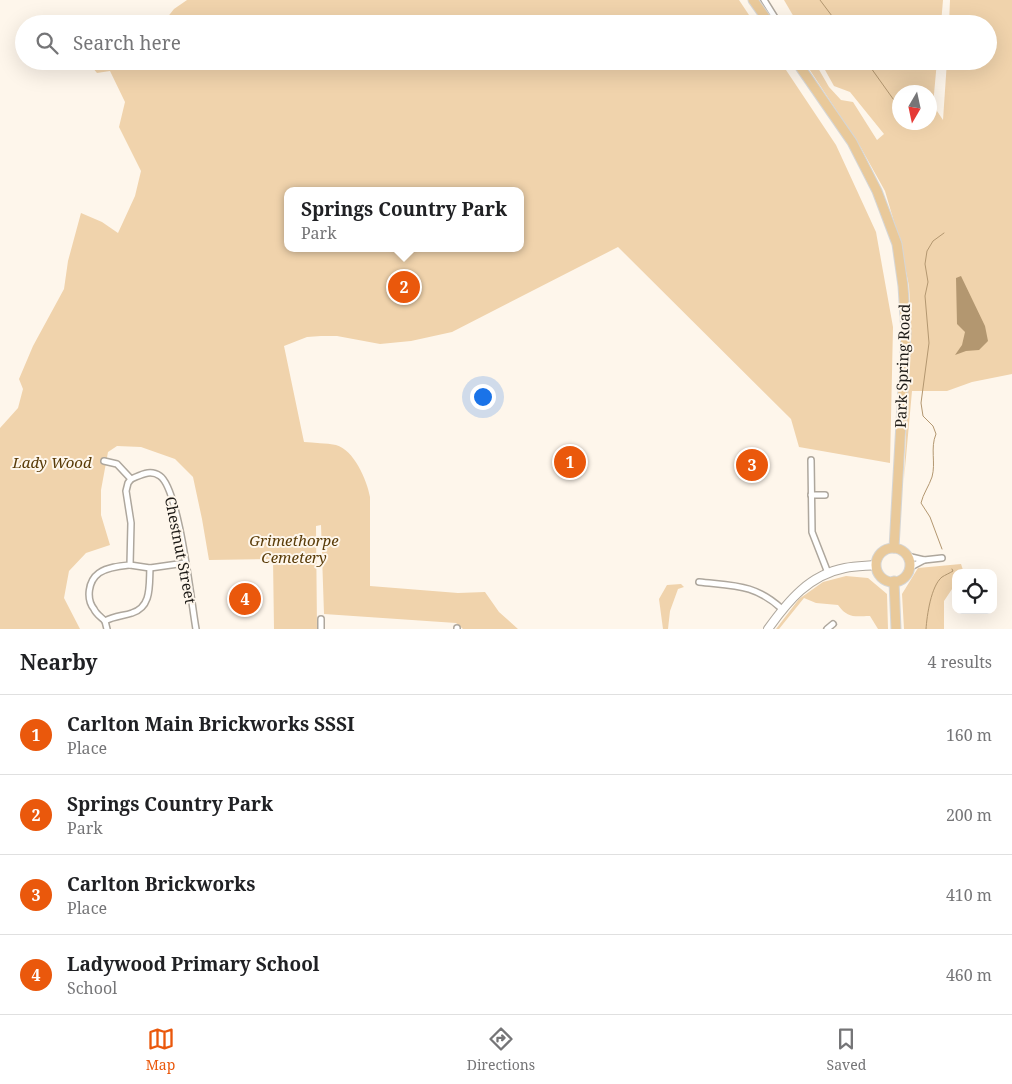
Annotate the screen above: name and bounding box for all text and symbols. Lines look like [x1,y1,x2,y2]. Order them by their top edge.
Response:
search box [15,15,997,70]
icon: search [33,29,61,57]
text: Search here [73,30,181,56]
north arrow [892,85,937,130]
popup [284,187,524,252]
text: Springs Country Park [301,196,507,222]
text: Park [301,222,337,244]
pin: 2 [388,268,420,306]
street label: Park Spring Road [890,304,914,428]
your location [470,384,496,410]
pin: 1 [554,443,586,481]
pin: 3 [736,446,768,484]
park label: Lady Wood [11,452,92,472]
street label: Chestnut Street [161,495,201,605]
park label: Grimethorpe Cemetery [249,530,339,567]
map controls [952,569,997,614]
button: locate [952,569,997,614]
pin: 4 [229,580,261,618]
text: Nearby [20,648,98,676]
text: 4 results [928,651,992,673]
text: Carlton Main Brickworks SSSI [67,711,355,737]
text: 1 [31,724,41,746]
text: 160 m [946,724,992,746]
text: Place [67,737,107,759]
text: Springs Country Park [67,791,273,817]
text: 2 [31,804,41,826]
text: 200 m [946,804,992,826]
text: Park [67,817,103,839]
text: Carlton Brickworks [67,871,255,897]
text: 3 [31,884,41,906]
text: 410 m [946,884,992,906]
text: Place [67,897,107,919]
text: Ladywood Primary School [67,951,320,977]
text: 4 [31,964,41,986]
text: 460 m [946,964,992,986]
text: School [67,977,117,999]
tab: Map [146,1025,175,1074]
tab: Directions [467,1025,535,1074]
tab: Saved [827,1025,866,1074]

